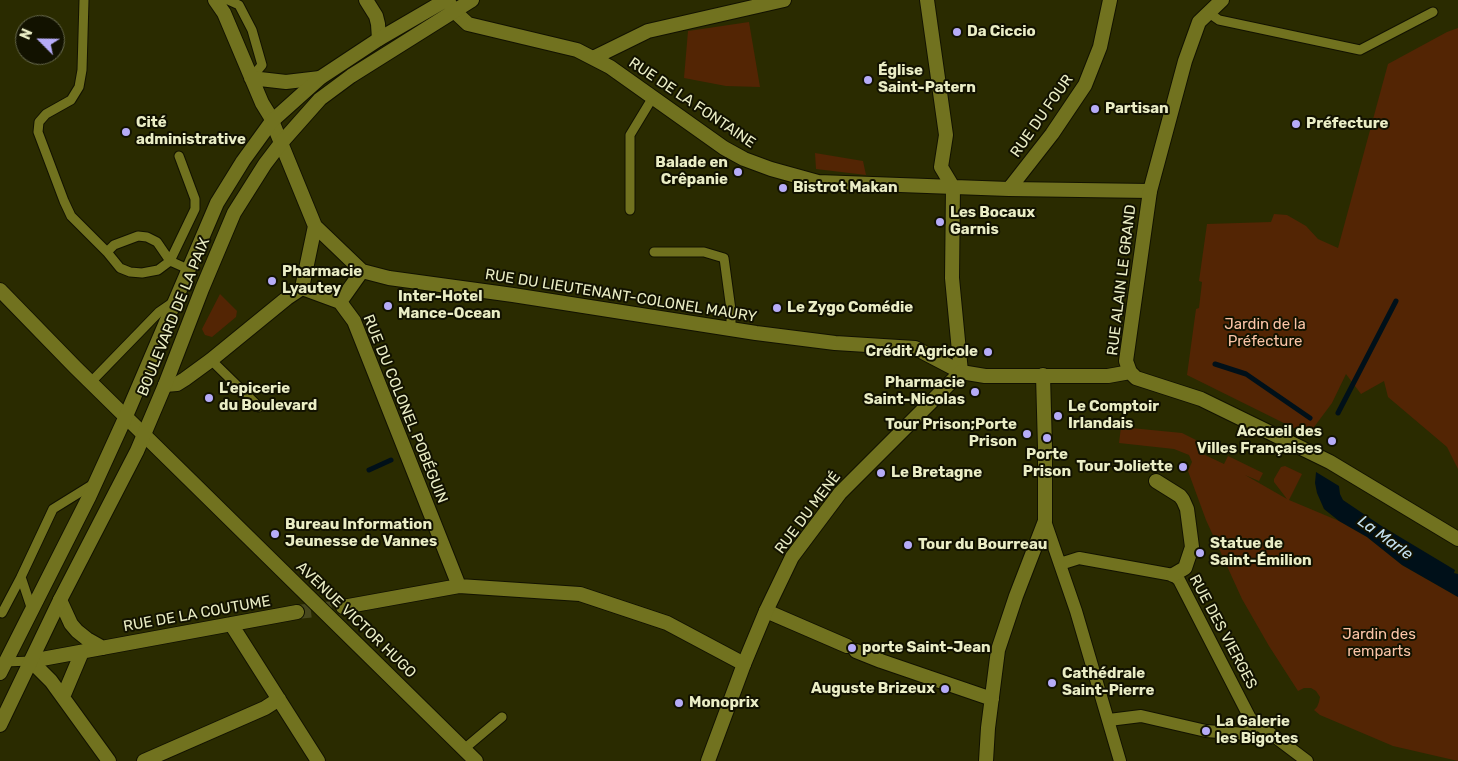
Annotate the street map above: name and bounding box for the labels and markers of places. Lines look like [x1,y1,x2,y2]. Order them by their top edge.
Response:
place label: Da Ciccio [967,23,1036,41]
marker: Da Ciccio [951,26,963,38]
place label: Église Saint-Patern [878,62,976,97]
marker: Église Saint-Patern [862,74,874,86]
place label: Partisan [1105,100,1169,118]
marker: Partisan [1089,103,1101,115]
place label: Cité administrative [136,114,246,149]
place label: Préfecture [1306,115,1388,133]
marker: Préfecture [1290,118,1302,130]
marker: Cité administrative [120,126,132,138]
place label: Balade en Crêpanie [655,154,728,189]
marker: Balade en Crêpanie [732,166,744,178]
place label: Bistrot Makan [793,179,898,197]
marker: Bistrot Makan [777,182,789,194]
place label: Les Bocaux Garnis [950,204,1035,239]
marker: Les Bocaux Garnis [934,216,946,228]
place label: Pharmacie Lyautey [282,263,362,298]
marker: Pharmacie Lyautey [266,275,278,287]
place label: Inter-Hotel Mance-Ocean [398,288,501,323]
place label: Le Zygo Comédie [787,299,913,317]
marker: Inter-Hotel Mance-Ocean [382,300,394,312]
marker: Le Zygo Comédie [771,302,783,314]
place label: Crédit Agricole [865,343,978,361]
marker: Crédit Agricole [982,346,994,358]
place label: Pharmacie Saint-Nicolas [864,374,965,409]
place label: L’epicerie du Boulevard [219,380,317,415]
marker: Pharmacie Saint-Nicolas [969,386,981,398]
marker: L’epicerie du Boulevard [203,392,215,404]
place label: Le Comptoir Irlandais [1068,398,1159,433]
marker: Le Comptoir Irlandais [1052,410,1064,422]
place label: Tour Prison;Porte Prison [885,416,1017,451]
place label: Accueil des Villes Françaises [1197,423,1322,458]
marker: Tour Prison;Porte Prison [1021,428,1033,440]
marker: Porte Prison [1041,432,1053,444]
marker: Accueil des Villes Françaises [1326,435,1338,447]
place label: Porte Prison [1023,446,1071,481]
place label: Tour Joliette [1076,458,1173,476]
marker: Tour Joliette [1177,461,1189,473]
place label: Le Bretagne [891,464,982,482]
marker: Le Bretagne [875,467,887,479]
place label: Bureau Information Jeunesse de Vannes [285,516,437,551]
marker: Bureau Information Jeunesse de Vannes [269,528,281,540]
place label: Statue de Saint-Émilion [1210,535,1312,570]
place label: Tour du Bourreau [918,536,1047,554]
marker: Tour du Bourreau [902,539,914,551]
marker: Statue de Saint-Émilion [1194,547,1206,559]
place label: porte Saint-Jean [862,639,991,657]
marker: porte Saint-Jean [846,642,858,654]
place label: Cathédrale Saint-Pierre [1062,665,1154,700]
marker: Cathédrale Saint-Pierre [1046,677,1058,689]
place label: Auguste Brizeux [811,680,935,698]
marker: Auguste Brizeux [939,683,951,695]
place label: Monoprix [689,694,759,712]
marker: Monoprix [673,697,685,709]
place label: La Galerie les Bigotes [1216,713,1298,748]
marker: La Galerie les Bigotes [1200,725,1212,737]

